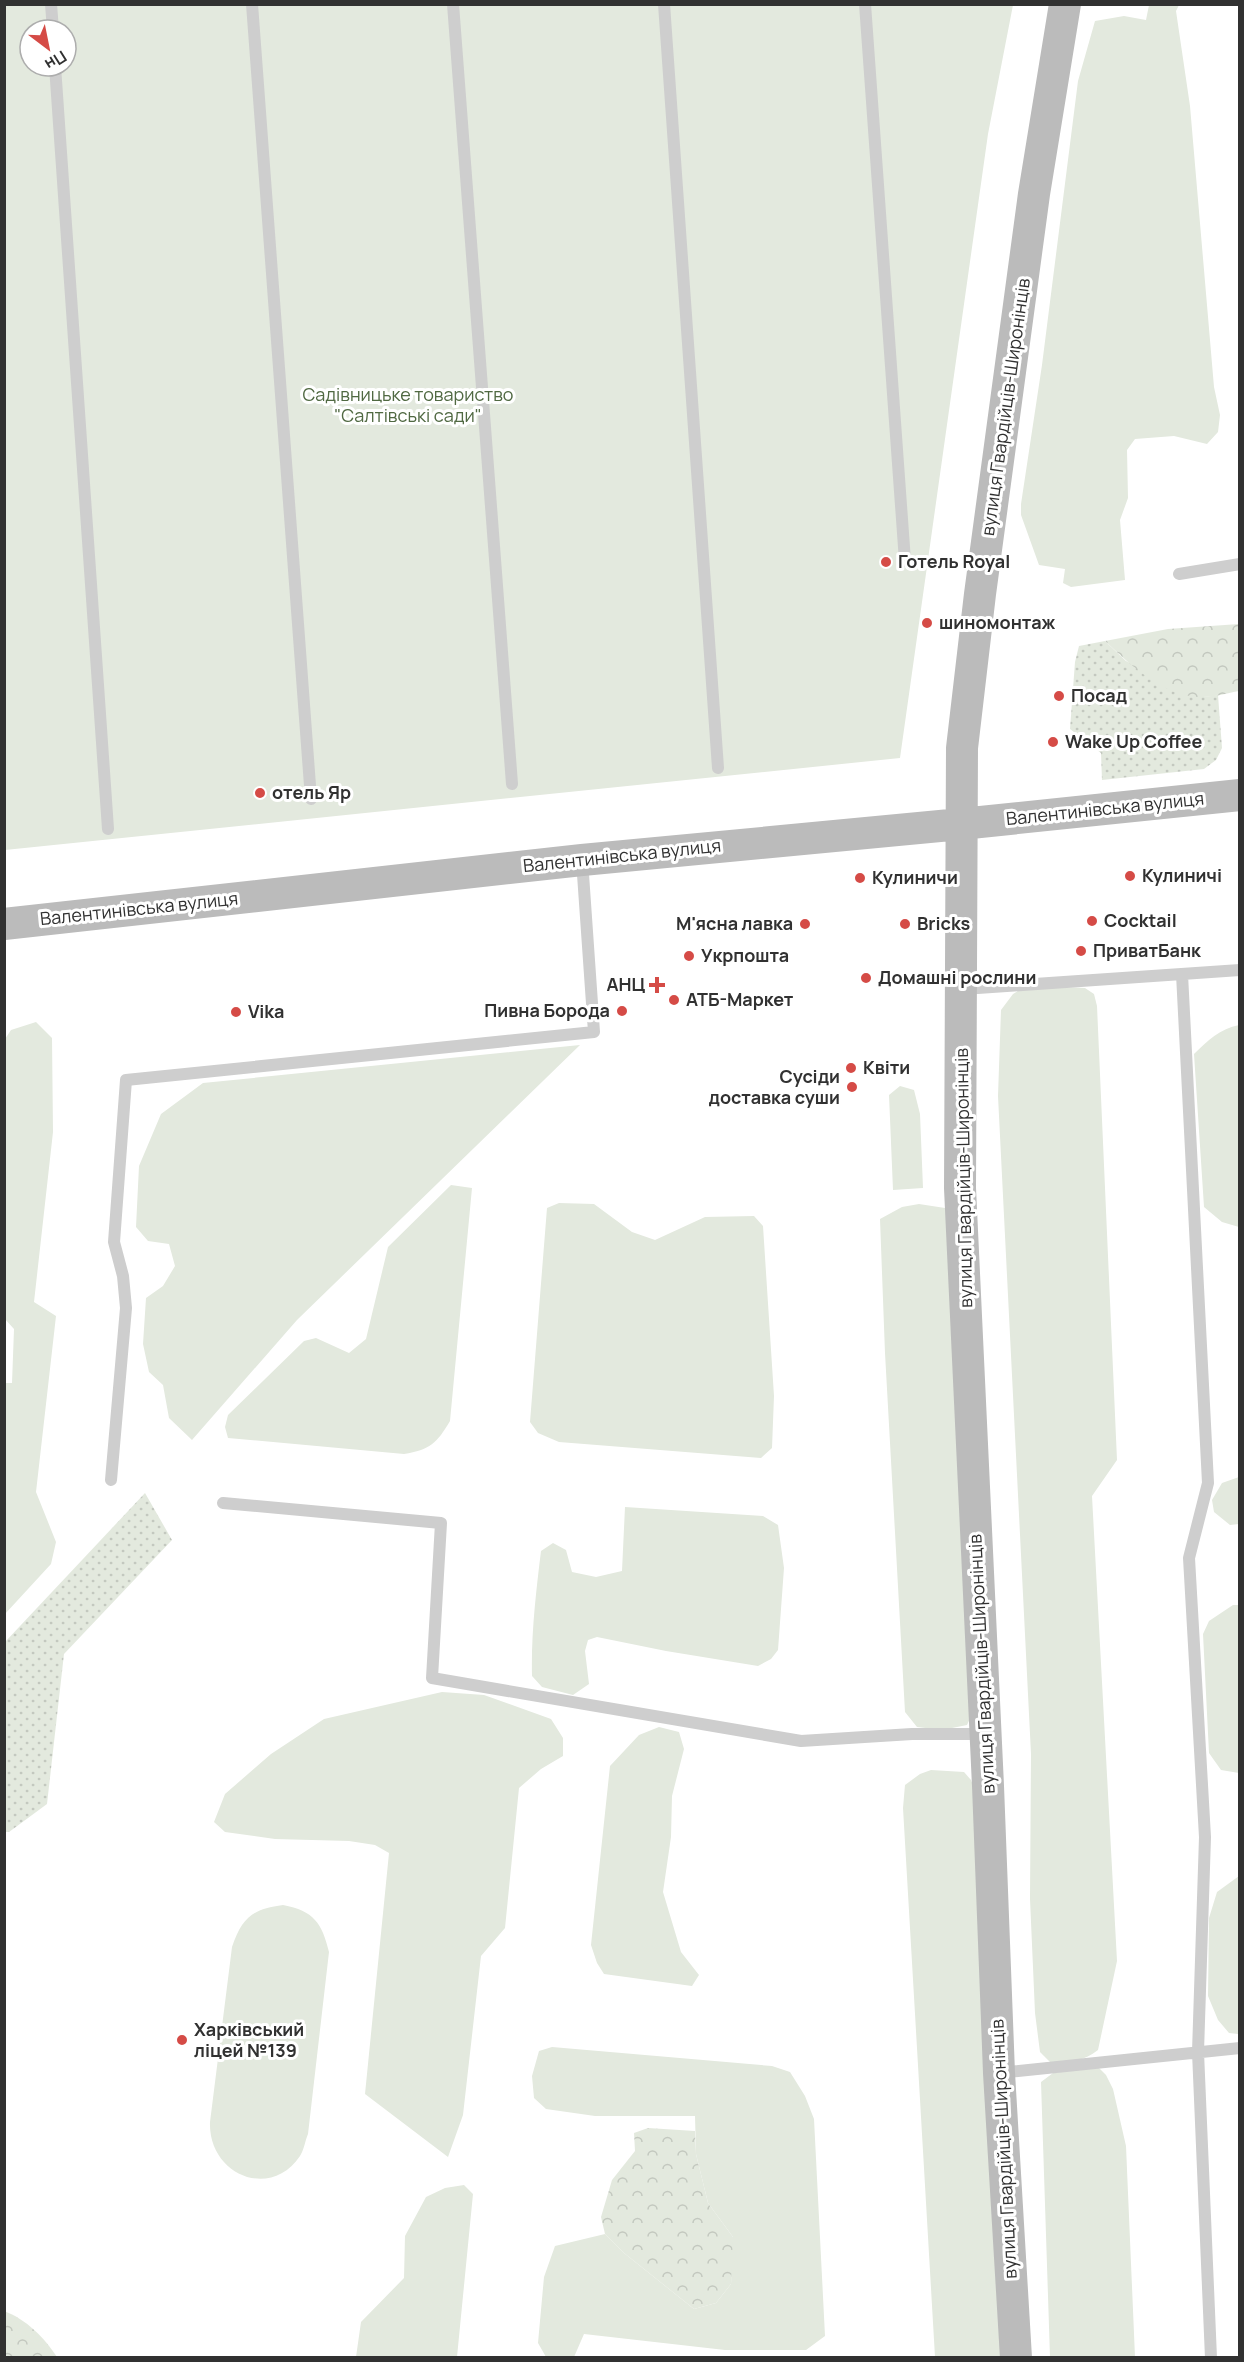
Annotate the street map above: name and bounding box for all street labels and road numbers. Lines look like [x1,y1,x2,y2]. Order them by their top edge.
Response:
street label: вулиця Гвардійців-Широнінців [975,276,1035,537]
street label: Валентинівська вулиця [1005,786,1205,830]
street label: Валентинівська вулиця [522,833,722,877]
street label: Валентинівська вулиця [39,886,239,930]
street label: вулиця Гвардійців-Широнінців [949,1048,977,1308]
street label: вулиця Гвардійців-Широнінців [962,1533,1000,1794]
street label: вулиця Гвардійців-Широнінців [984,2018,1022,2279]

